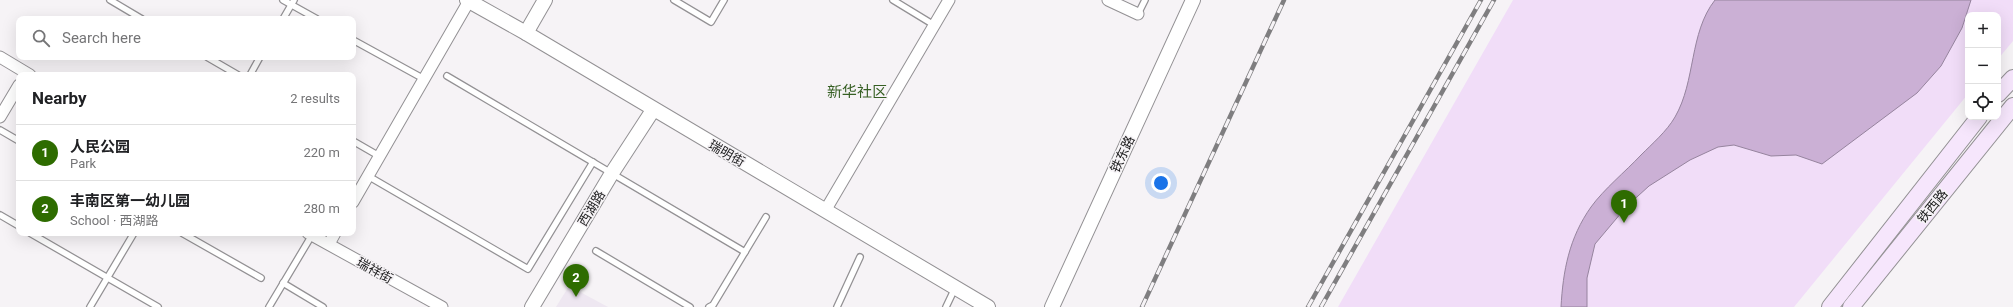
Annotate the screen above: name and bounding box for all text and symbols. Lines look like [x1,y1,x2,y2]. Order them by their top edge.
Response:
map controls [1965,12,2001,120]
button: + [1965,12,2001,48]
search box [16,16,356,60]
icon: search [30,27,52,49]
text: Search here [62,29,141,47]
button: − [1965,48,2001,84]
district label: 新华社区 [827,83,887,101]
button: locate [1965,84,2001,120]
text: Nearby [32,88,87,108]
text: 2 results [290,91,340,106]
street label: 铁东路 [1107,133,1137,175]
street label: 瑞明街 [706,137,747,170]
text: 人民公园 [70,138,130,156]
text: 1 [41,145,49,160]
text: 220 m [303,145,340,160]
text: Park [70,156,96,171]
your location [1151,173,1171,193]
street label: 铁西路 [1914,186,1950,226]
street label: 西湖路 [575,188,608,229]
pin: 1 [1611,190,1637,223]
text: 丰南区第一幼儿园 [70,192,190,210]
text: 2 [41,201,49,216]
text: 280 m [303,201,340,216]
text: School · 西湖路 [70,213,159,228]
street label: 瑞祥街 [354,254,395,286]
pin: 2 [563,264,589,297]

